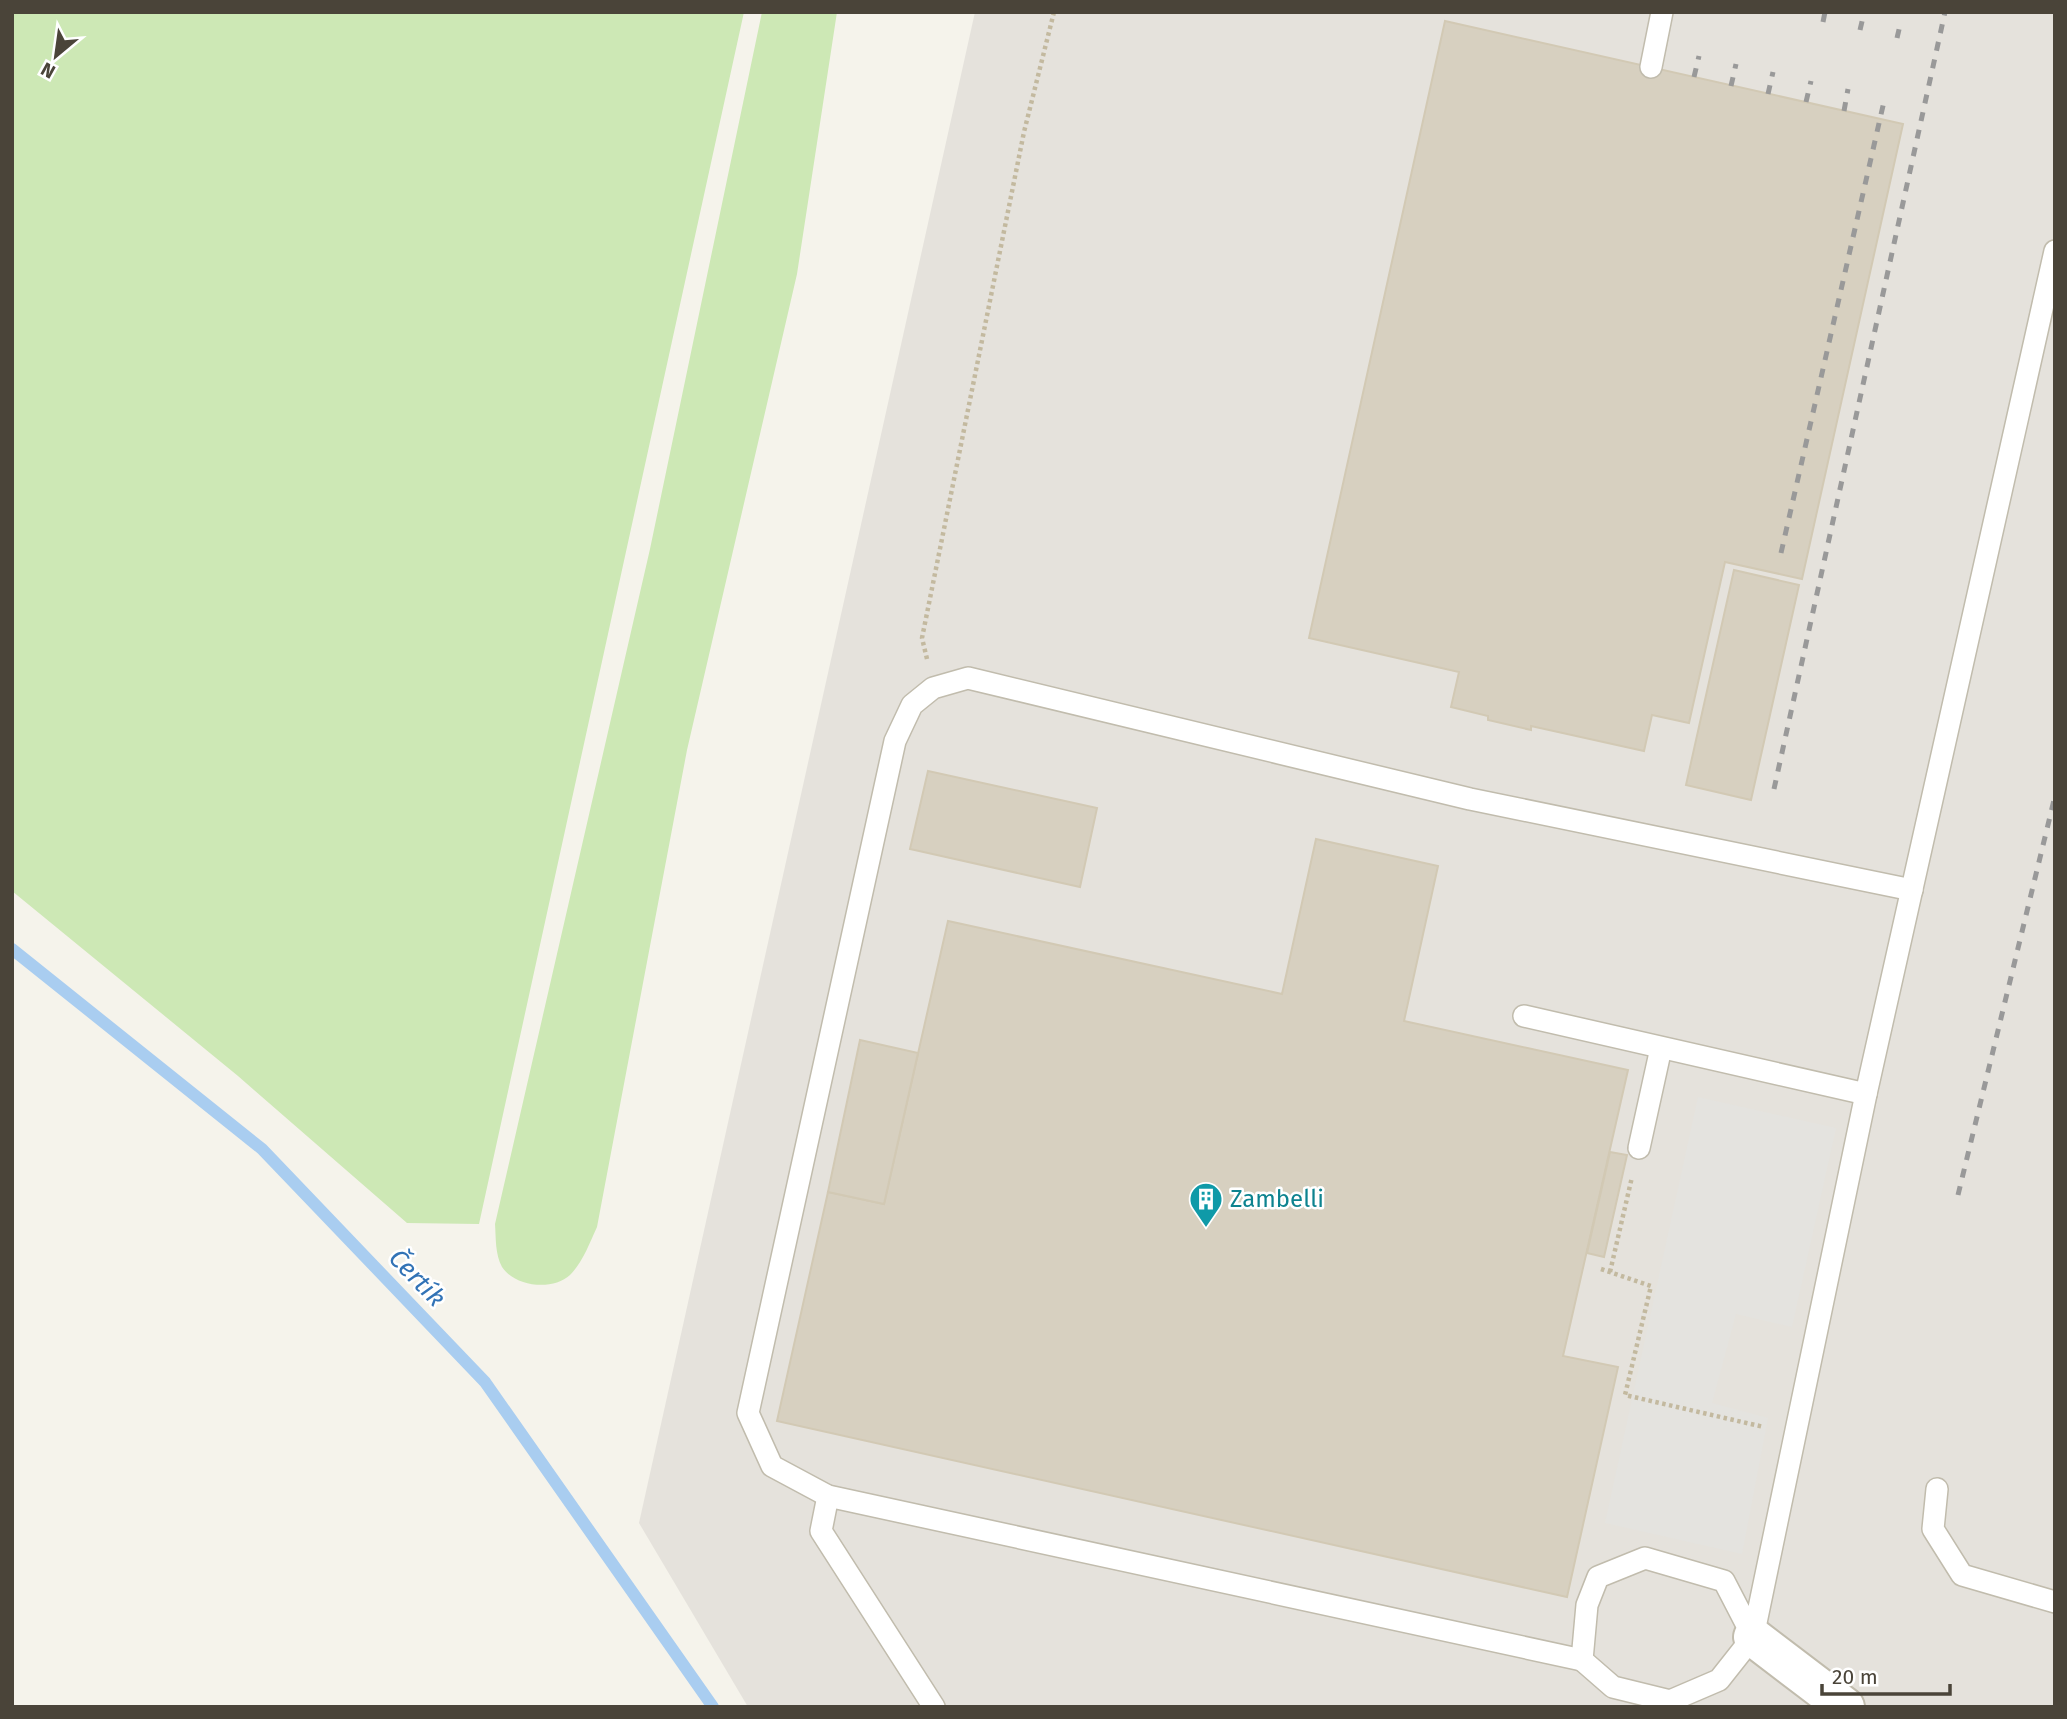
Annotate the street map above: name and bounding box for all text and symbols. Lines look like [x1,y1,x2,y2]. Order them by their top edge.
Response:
north arrow [21,21,91,91]
text: N [37,57,59,84]
building icon: Zambelli [1187,1180,1225,1229]
place label: Zambelli [1230,1185,1324,1213]
water label: Čertík [382,1242,453,1313]
scale bar [1822,1652,1950,1696]
text: 20 m [1832,1664,1878,1690]

